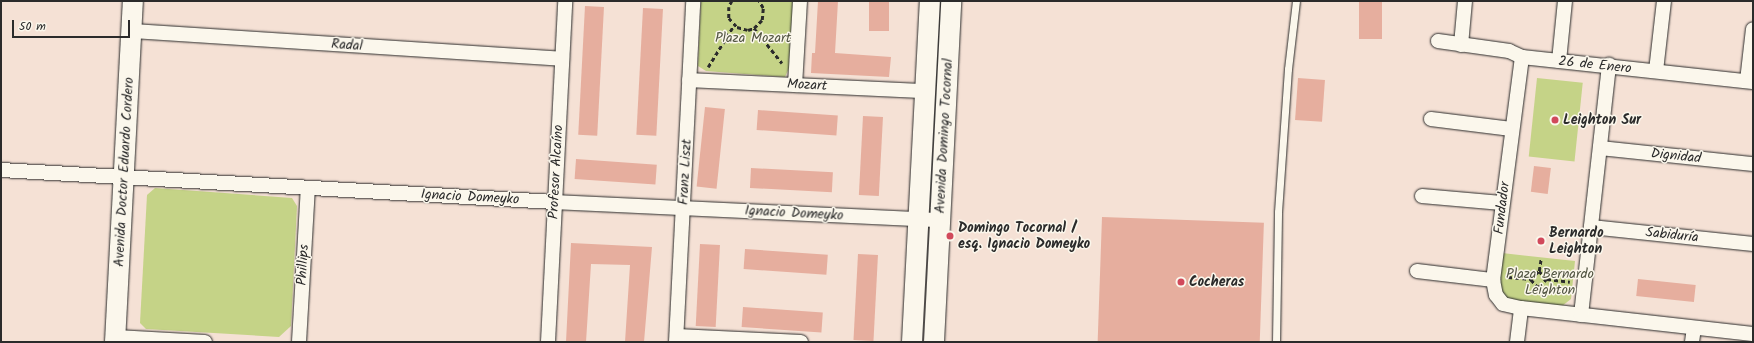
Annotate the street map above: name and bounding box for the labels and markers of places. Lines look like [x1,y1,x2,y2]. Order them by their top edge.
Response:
place label: Leighton Sur [1563,112,1641,128]
marker: Leighton Sur [1550,115,1560,125]
place label: Domingo Tocornal / esq. Ignacio Domeyko [958,220,1090,252]
place label: Bernardo Leighton [1549,225,1604,258]
marker: Domingo Tocornal / esq. Ignacio Domeyko [945,231,955,241]
marker: Bernardo Leighton [1536,236,1546,246]
place label: Cocheras [1189,274,1244,290]
marker: Cocheras [1176,277,1186,287]

